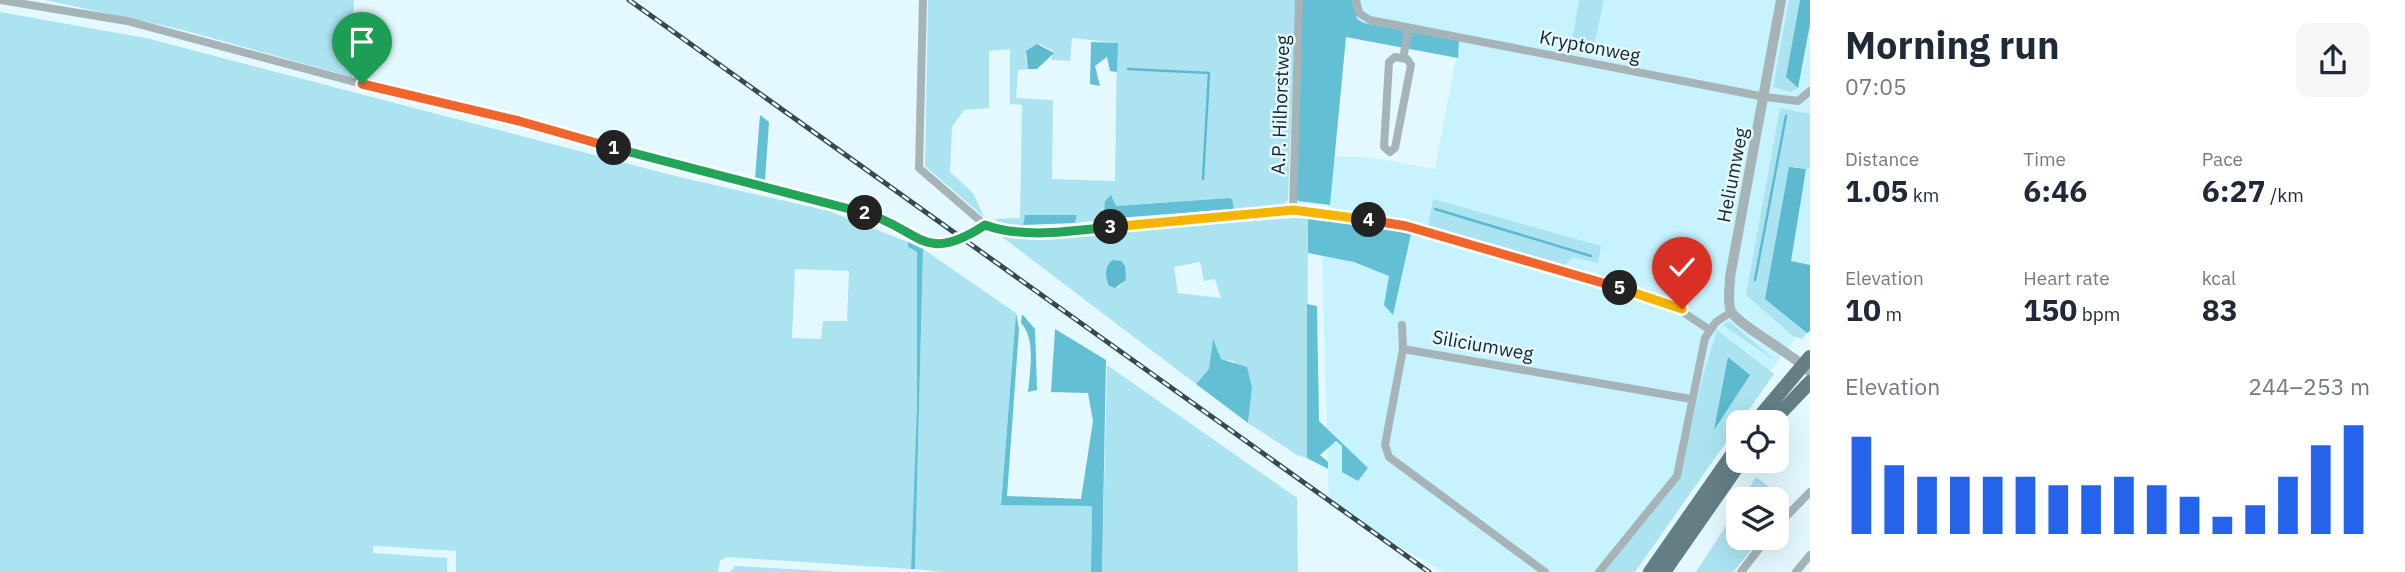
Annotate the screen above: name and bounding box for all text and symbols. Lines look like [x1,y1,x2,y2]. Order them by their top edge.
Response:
pin [332,12.0,392,84]
text: Morning run [1845,20,2060,69]
icon: arrive [343,23,381,61]
button: share [2296,23,2370,97]
street label: Kryptonweg [1538,24,1642,68]
street label: A.P. Hilhorstweg [1266,35,1294,175]
text: 07:05 [1845,71,1907,101]
street label: Heliumweg [1711,126,1753,224]
pin: 1 [596,130,632,166]
text: 1 [608,135,619,159]
text: Distance [1845,147,1919,171]
text: Time [2023,147,2066,171]
text: Pace [2202,147,2243,171]
text: 1.05 [1845,171,1908,210]
text: 6:46 [2023,171,2087,210]
text: 6:27 [2202,171,2266,210]
text: km [1908,183,1939,207]
text: /km [2266,183,2304,207]
pin: 2 [848,196,882,230]
text: 2 [859,200,870,224]
pin: 4 [1352,202,1386,238]
text: 4 [1363,207,1374,231]
pin: 3 [1094,210,1128,244]
text: 3 [1105,214,1116,238]
pin [1652,237,1712,309]
icon: check [1663,248,1701,286]
text: Elevation [1845,266,1924,290]
text: Heart rate [2023,266,2110,290]
text: kcal [2202,266,2236,290]
pin: 5 [1602,270,1638,306]
text: 5 [1614,275,1625,299]
text: 10 [1845,290,1881,329]
text: 150 [2023,290,2077,329]
text: 83 [2202,290,2238,329]
text: m [1881,302,1902,326]
text: bpm [2077,302,2120,326]
street label: Siliciumweg [1431,324,1535,366]
text: Elevation [1845,371,1940,401]
text: 244–253 m [2248,371,2370,401]
map controls [1726,410,1789,550]
button: locate [1726,410,1789,473]
button: layers [1726,487,1789,550]

